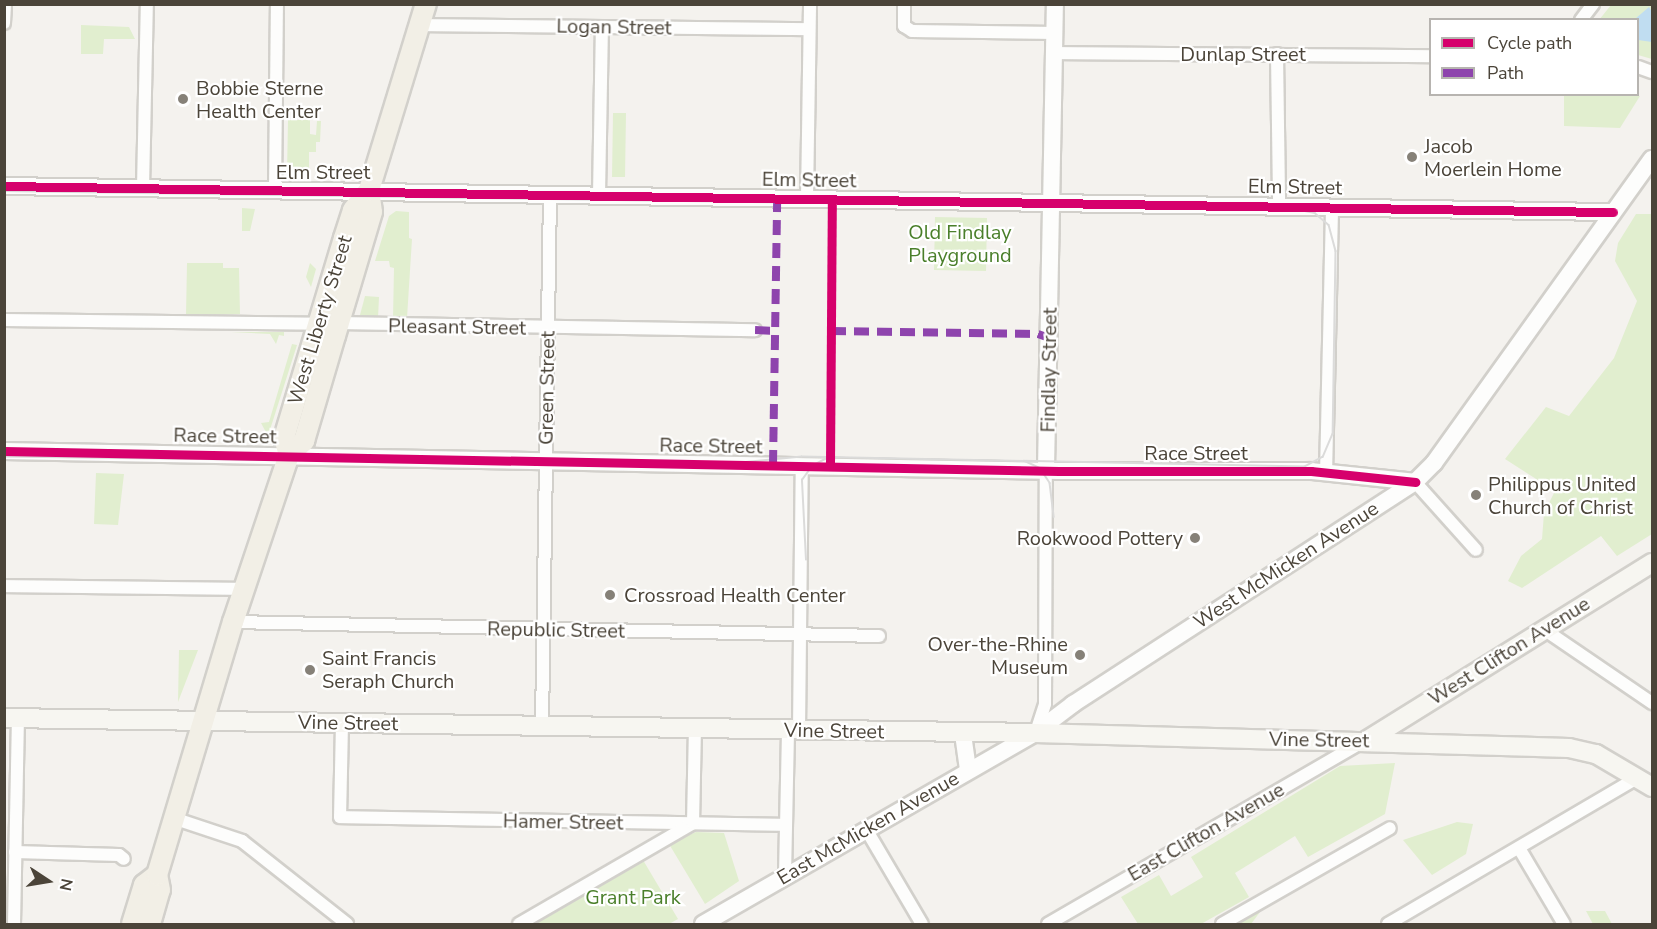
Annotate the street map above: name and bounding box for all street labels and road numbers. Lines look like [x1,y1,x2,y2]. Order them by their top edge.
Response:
street label: Logan Street [556,14,672,40]
street label: Dunlap Street [1180,42,1306,66]
street label: Elm Street [276,160,370,184]
street label: Elm Street [762,167,856,193]
street label: Elm Street [1248,174,1342,200]
street label: West Liberty Street [283,232,357,408]
street label: Findlay Street [1036,307,1062,433]
street label: Pleasant Street [388,314,526,340]
street label: Green Street [534,331,560,445]
street label: Race Street [173,423,277,449]
street label: Race Street [659,433,763,459]
street label: Race Street [1144,441,1248,465]
street label: West McMicken Avenue [1189,496,1383,634]
street label: West Clifton Avenue [1424,592,1594,710]
street label: Republic Street [487,617,625,643]
street label: Vine Street [298,710,398,736]
street label: Vine Street [784,718,884,744]
street label: Vine Street [1269,727,1369,753]
street label: East McMicken Avenue [773,766,963,890]
street label: East Clifton Avenue [1124,777,1288,887]
street label: Hamer Street [503,809,623,835]

